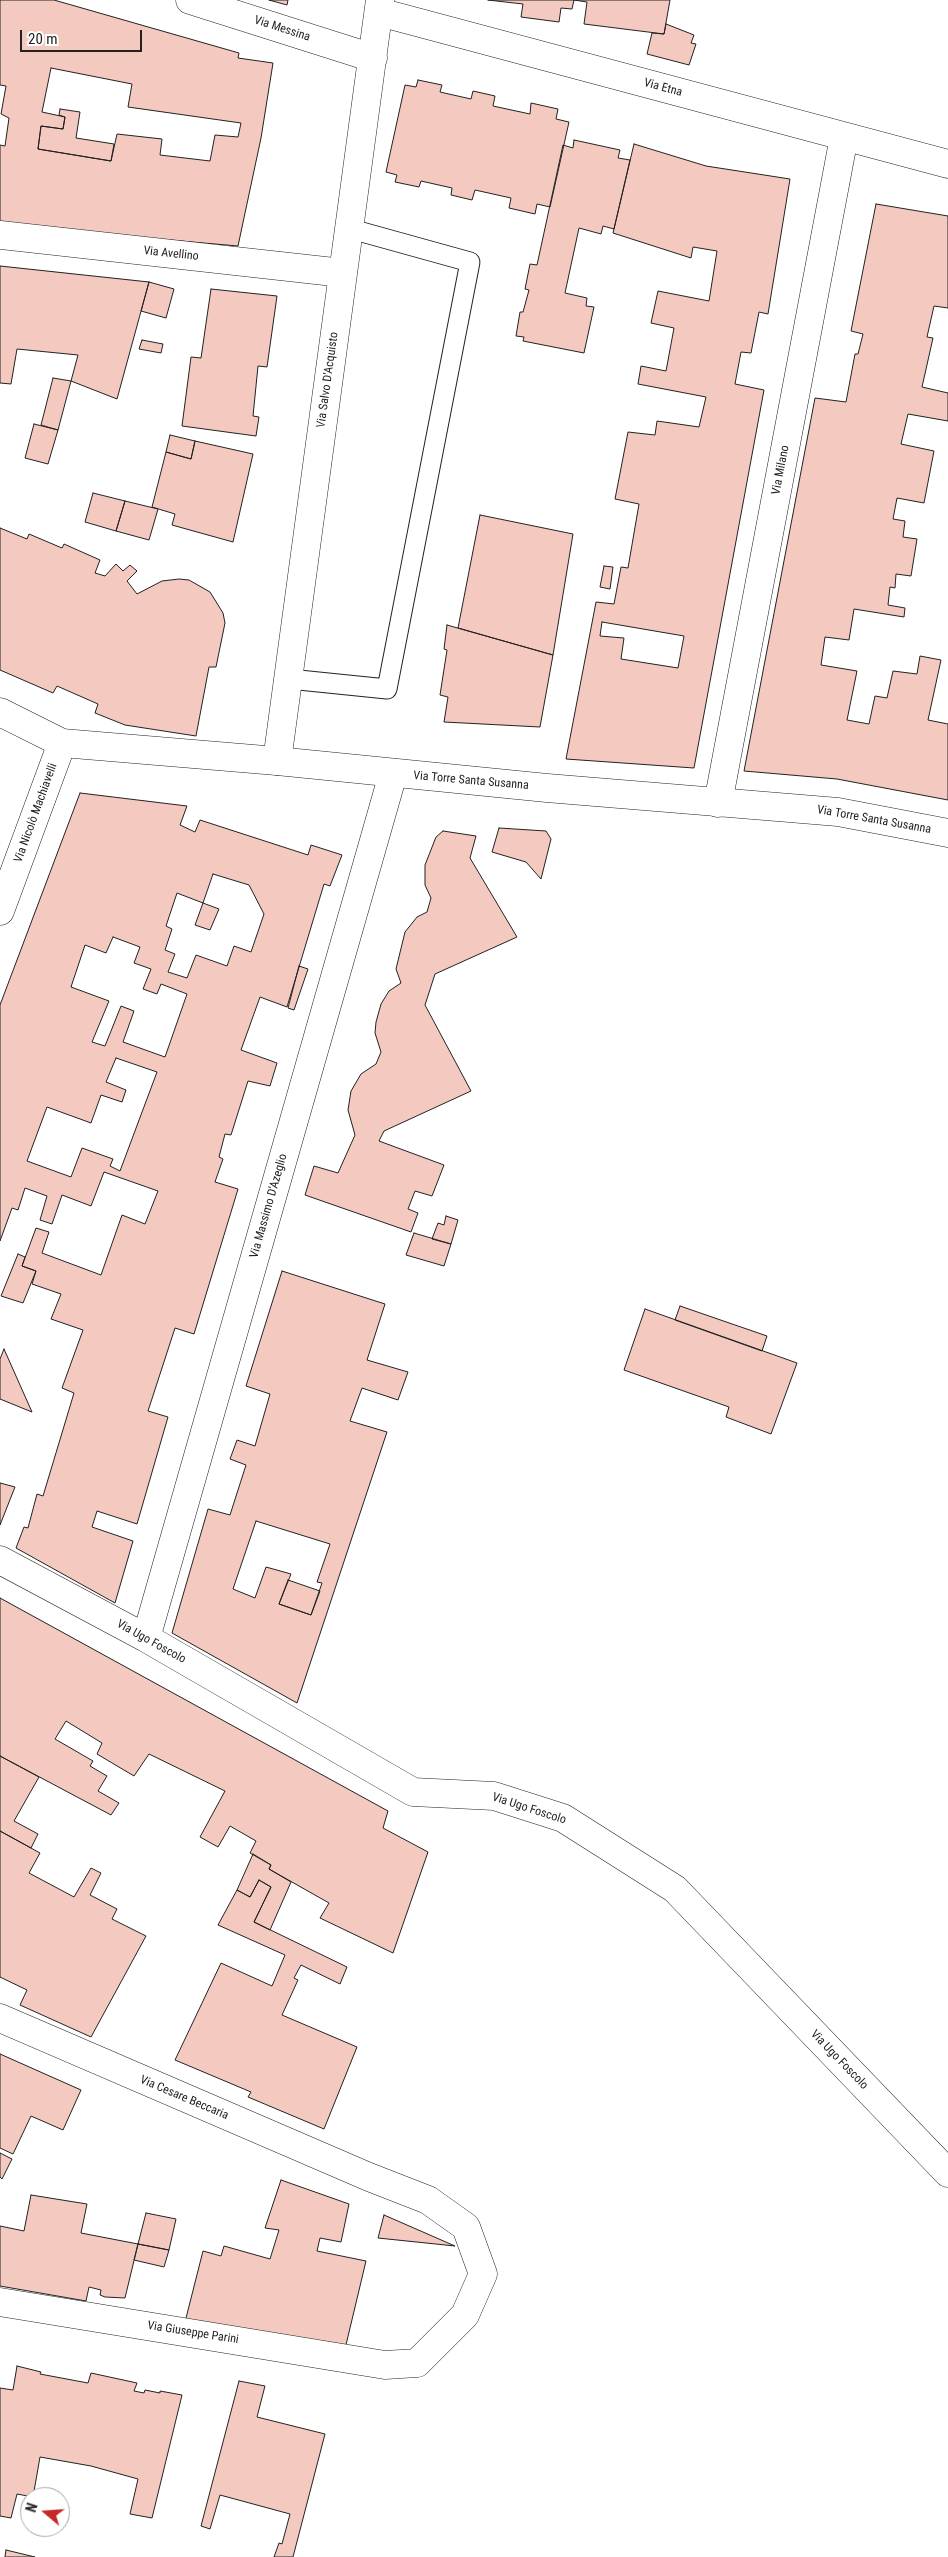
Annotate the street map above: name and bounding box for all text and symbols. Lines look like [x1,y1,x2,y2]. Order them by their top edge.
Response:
street label: Via Messina [252,13,312,45]
scale bar [22,20,145,52]
text: 20 m [28,30,58,48]
street label: Via Etna [642,76,684,100]
street label: Via Avellino [143,244,199,264]
street label: Via Salvo D'Acquisto [314,331,342,429]
street label: Via Milano [769,444,793,496]
street label: Via Nicolò Machiavelli [11,761,61,865]
street label: Via Torre Santa Susanna [413,769,529,793]
street label: Via Torre Santa Susanna [816,803,932,837]
street label: Via Massimo D'Azeglio [247,1152,291,1260]
street label: Via Ugo Foscolo [114,1617,188,1667]
street label: Via Ugo Foscolo [490,1790,568,1828]
street label: Via Ugo Foscolo [807,2027,871,2093]
street label: Via Cesare Beccaria [138,2073,230,2123]
street label: Via Giuseppe Parini [146,2319,240,2347]
north arrow [20,2487,70,2537]
text: N [23,2501,41,2514]

